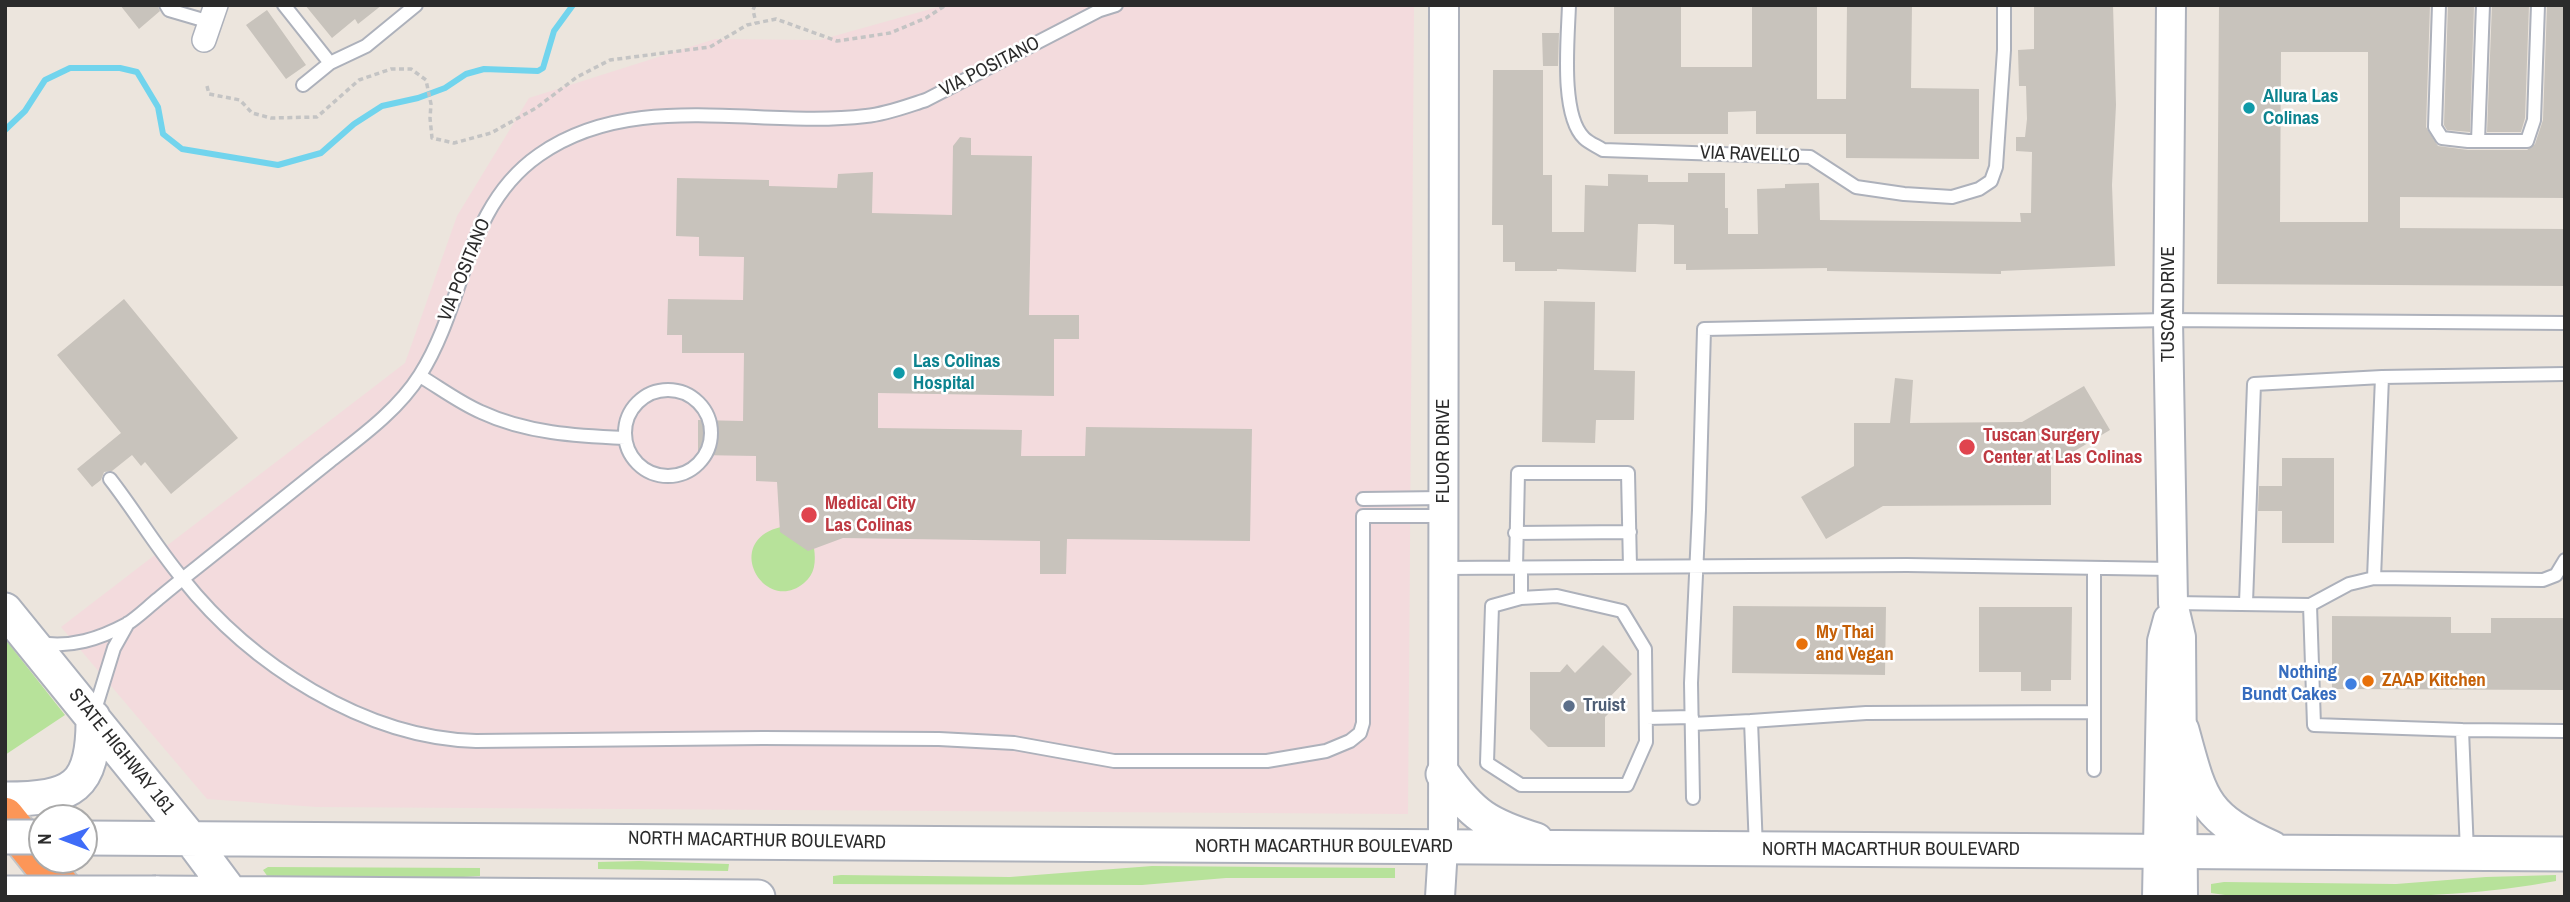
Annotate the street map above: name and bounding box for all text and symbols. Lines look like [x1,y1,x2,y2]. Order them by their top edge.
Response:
street label: VIA POSITANO [936,32,1044,102]
place label: Allura Las Colinas [2263,86,2338,130]
marker: Allura Las Colinas [2241,100,2257,116]
street label: VIA RAVELLO [1700,142,1800,168]
street label: VIA POSITANO [434,215,496,325]
street label: TUSCAN DRIVE [2158,246,2180,362]
place label: Las Colinas Hospital [913,351,1000,395]
marker: Las Colinas Hospital [891,365,907,381]
street label: FLUOR DRIVE [1433,399,1455,503]
place label: Tuscan Surgery Center at Las Colinas [1983,425,2142,469]
marker: Tuscan Surgery Center at Las Colinas [1957,437,1977,457]
place label: Medical City Las Colinas [825,493,916,537]
marker: Medical City Las Colinas [799,505,819,525]
place label: My Thai and Vegan [1816,622,1894,666]
marker: My Thai and Vegan [1794,636,1810,652]
place label: Nothing Bundt Cakes [2242,662,2337,706]
place label: ZAAP Kitchen [2382,670,2486,692]
marker: ZAAP Kitchen [2360,673,2376,689]
marker: Nothing Bundt Cakes [2343,676,2359,692]
street label: STATE HIGHWAY 161 [63,684,179,820]
place label: Truist [1583,695,1625,717]
marker: Truist [1561,698,1577,714]
north arrow [28,804,98,874]
street label: NORTH MACARTHUR BOULEVARD [628,827,886,855]
text: N [31,833,57,845]
street label: NORTH MACARTHUR BOULEVARD [1195,836,1453,858]
street label: NORTH MACARTHUR BOULEVARD [1762,839,2020,861]

